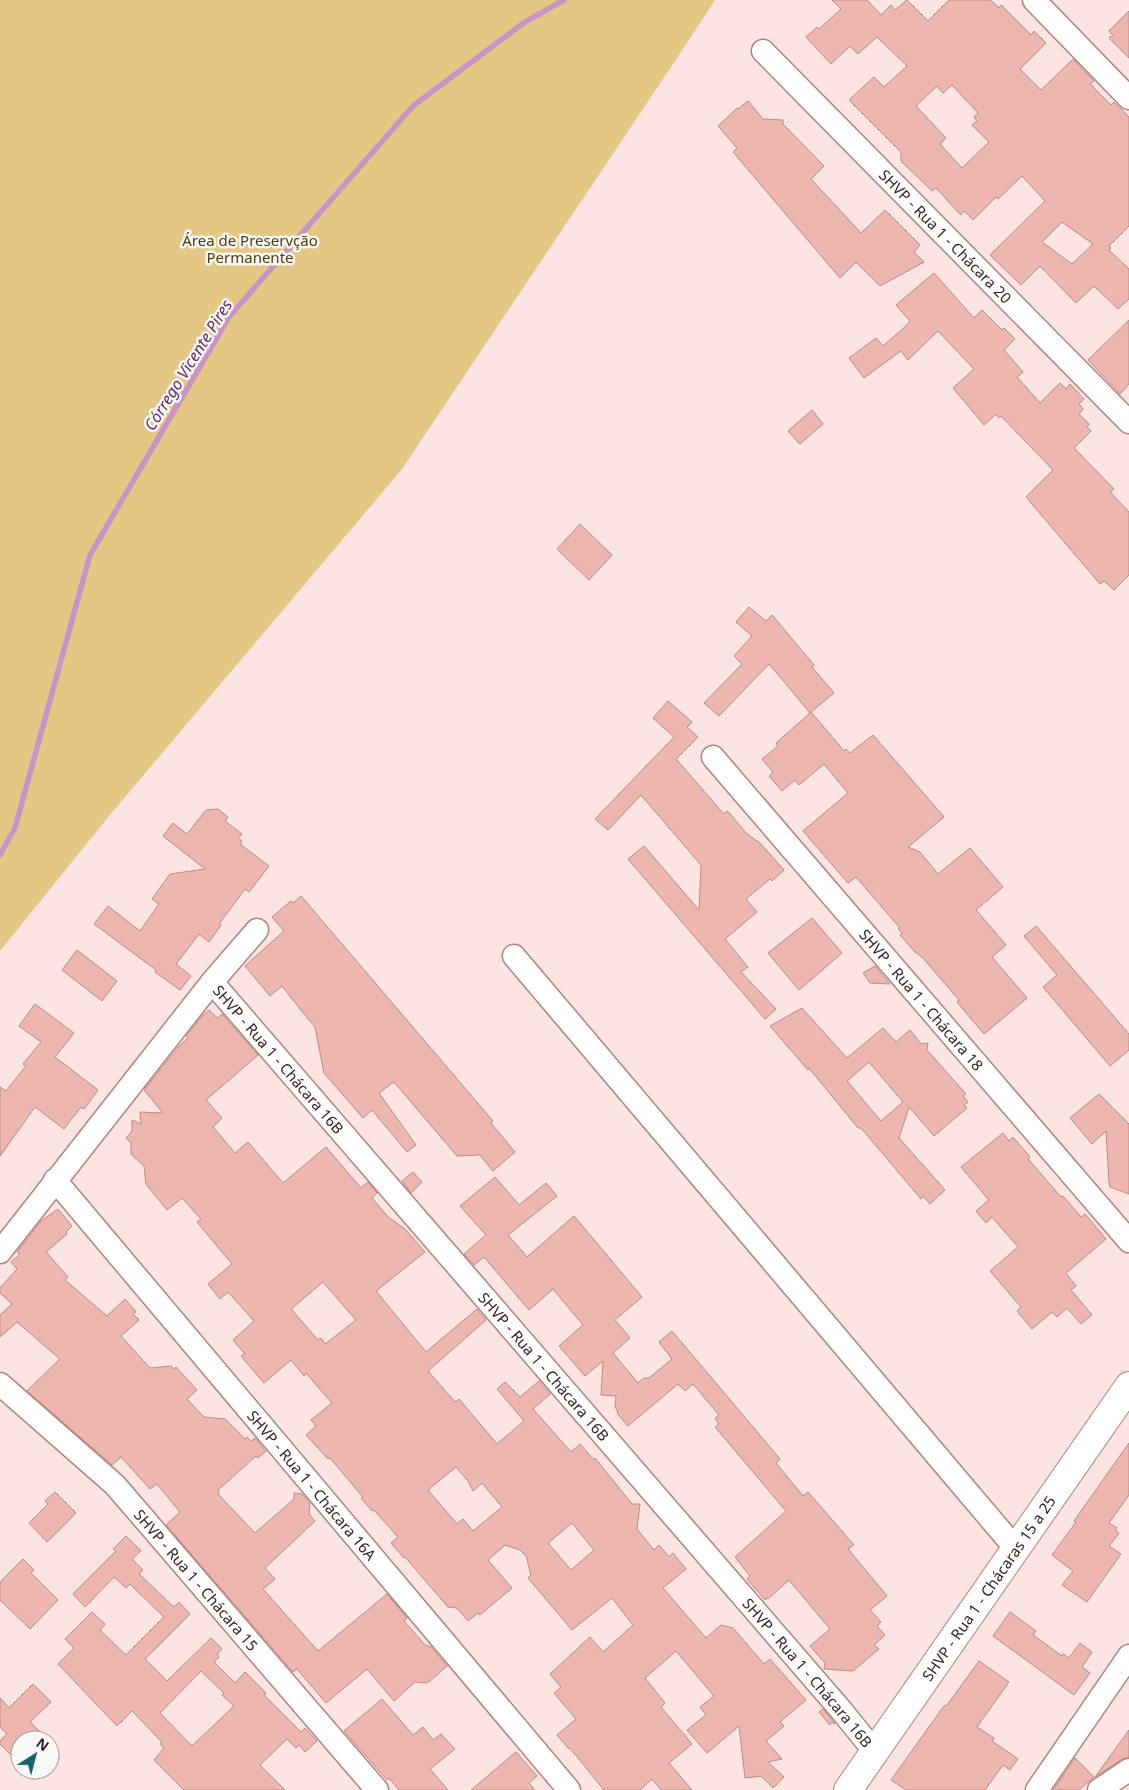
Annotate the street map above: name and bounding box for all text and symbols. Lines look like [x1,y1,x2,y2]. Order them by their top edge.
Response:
street label: SHVP - Rua 1 - Chácara 20 [875,165,1016,307]
park label: Área de Preservção Permanente [182,230,318,267]
water label: Córrego Vicente Pires [139,295,237,435]
street label: SHVP - Rua 1 - Chácara 18 [855,925,988,1075]
street label: SHVP - Rua 1 - Chácara 16B [209,981,348,1138]
street label: SHVP - Rua 1 - Chácara 16B [474,1288,614,1445]
street label: SHVP - Rua 1 - Chácara 16A [243,1406,381,1565]
street label: SHVP - Rua 1 - Chácaras 15 a 25 [917,1492,1060,1685]
street label: SHVP - Rua 1 - Chácara 15 [130,1505,263,1655]
street label: SHVP - Rua 1 - Chácara 16B [738,1594,877,1751]
north arrow [10,1730,60,1780]
text: N [33,1733,53,1755]

